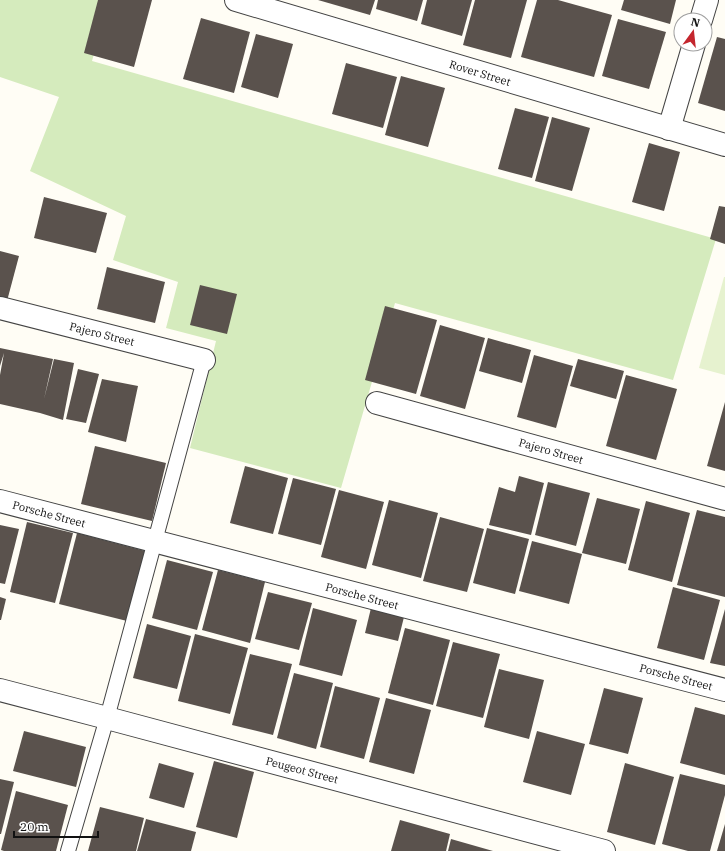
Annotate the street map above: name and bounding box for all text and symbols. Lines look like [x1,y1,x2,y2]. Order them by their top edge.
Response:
north arrow [673,12,713,52]
text: N [690,14,702,30]
street label: Rover Street [448,57,512,89]
street label: Pajero Street [68,319,136,349]
street label: Pajero Street [517,435,585,467]
street label: Porsche Street [11,498,87,530]
street label: Porsche Street [324,580,400,612]
street label: Porsche Street [638,661,714,693]
street label: Peugeot Street [264,754,340,786]
scale bar [14,813,98,839]
text: 20 m [20,819,49,834]

